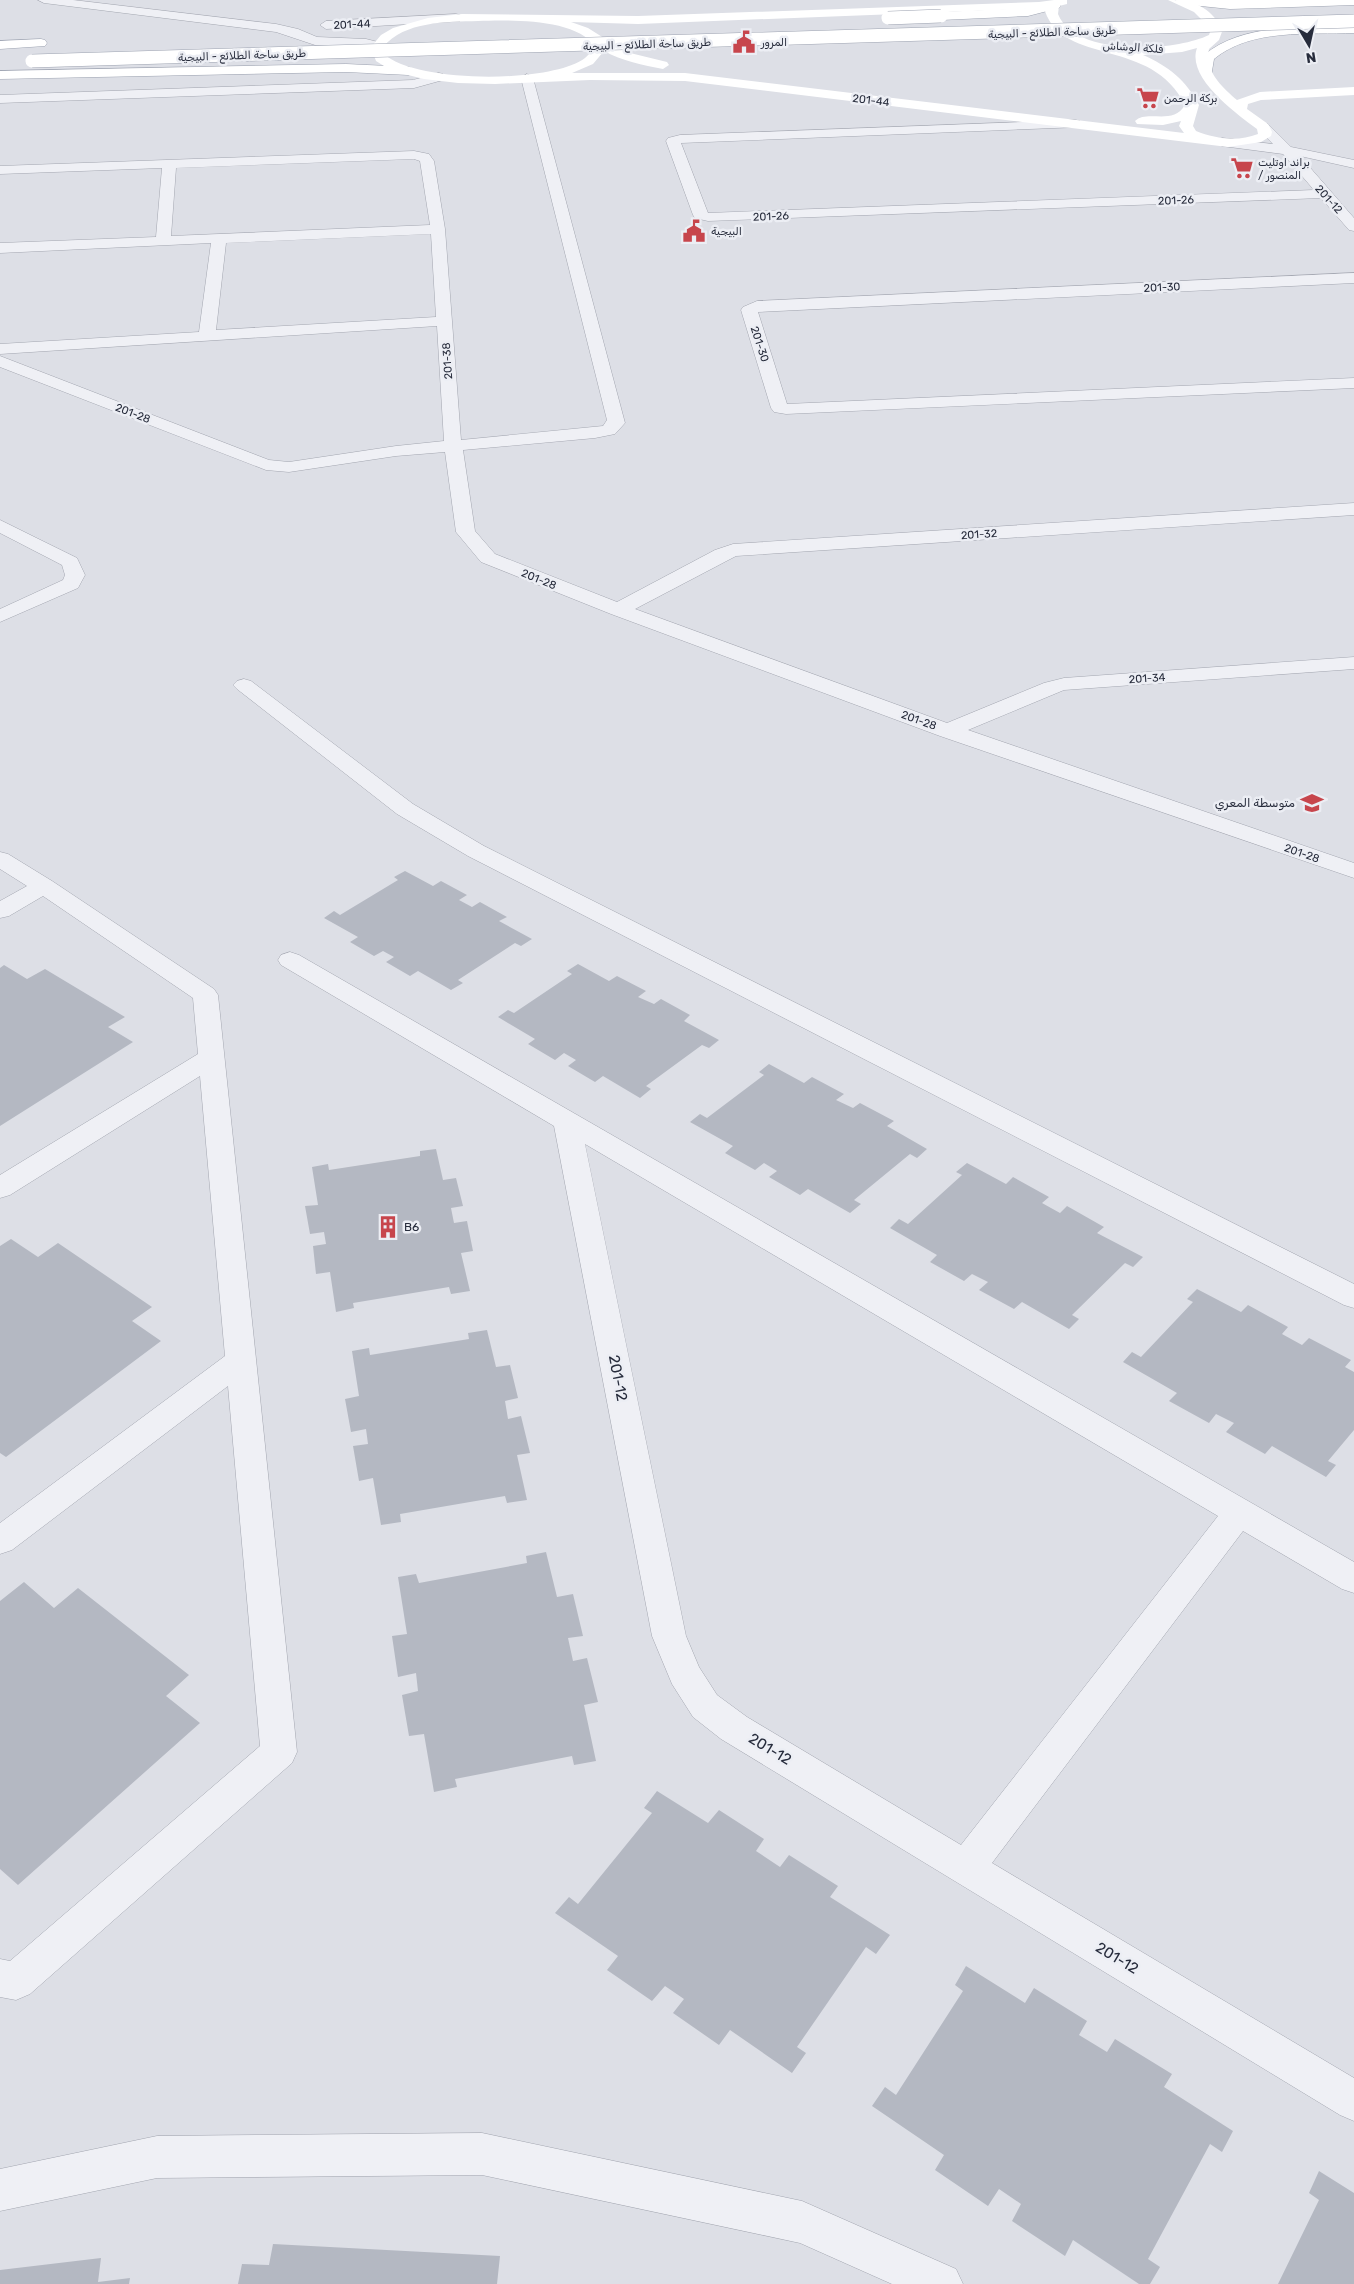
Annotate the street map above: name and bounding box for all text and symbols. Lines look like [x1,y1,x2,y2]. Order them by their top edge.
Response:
street label: 201-44 [333,17,371,32]
north arrow [1284,20,1334,70]
street label: طريق ساحة الطلائع - البيجية [988,24,1117,43]
public building icon: المرور [731,29,757,55]
street label: طريق ساحة الطلائع - البيجية [583,36,712,55]
place label: المرور [760,36,787,50]
street label: فلكة الوشاش [1102,39,1164,57]
street label: طريق ساحة الطلائع - البيجية [178,47,307,66]
text: N [1305,48,1317,67]
supermarket icon: بركة الرحمن [1135,85,1161,111]
street label: 201-44 [852,92,890,109]
place label: بركة الرحمن [1164,92,1218,105]
supermarket icon: براند اوتليت / المنصور [1229,155,1255,181]
place label: براند اوتليت / المنصور [1258,156,1310,183]
street label: 201-12 [1312,182,1345,216]
street label: 201-26 [1158,193,1195,208]
street label: 201-26 [753,209,790,224]
public building icon: البيجية [681,218,707,244]
place label: البيجية [711,225,742,238]
street label: 201-30 [1143,280,1181,295]
street label: 201-30 [748,325,771,364]
street label: 201-38 [440,342,455,380]
street label: 201-28 [113,401,152,426]
street label: 201-32 [960,527,998,542]
street label: 201-28 [519,567,558,592]
street label: 201-34 [1128,671,1166,686]
street label: 201-28 [899,708,938,733]
school or university icon: متوسطة المعري [1299,790,1325,816]
place label: متوسطة المعري [1215,796,1295,811]
street label: 201-28 [1282,841,1321,866]
building icon: B6 [375,1214,401,1240]
place label: B6 [404,1220,419,1234]
street label: 201-12 [605,1353,631,1403]
street label: 201-12 [745,1729,795,1769]
street label: 201-12 [1092,1938,1142,1978]

